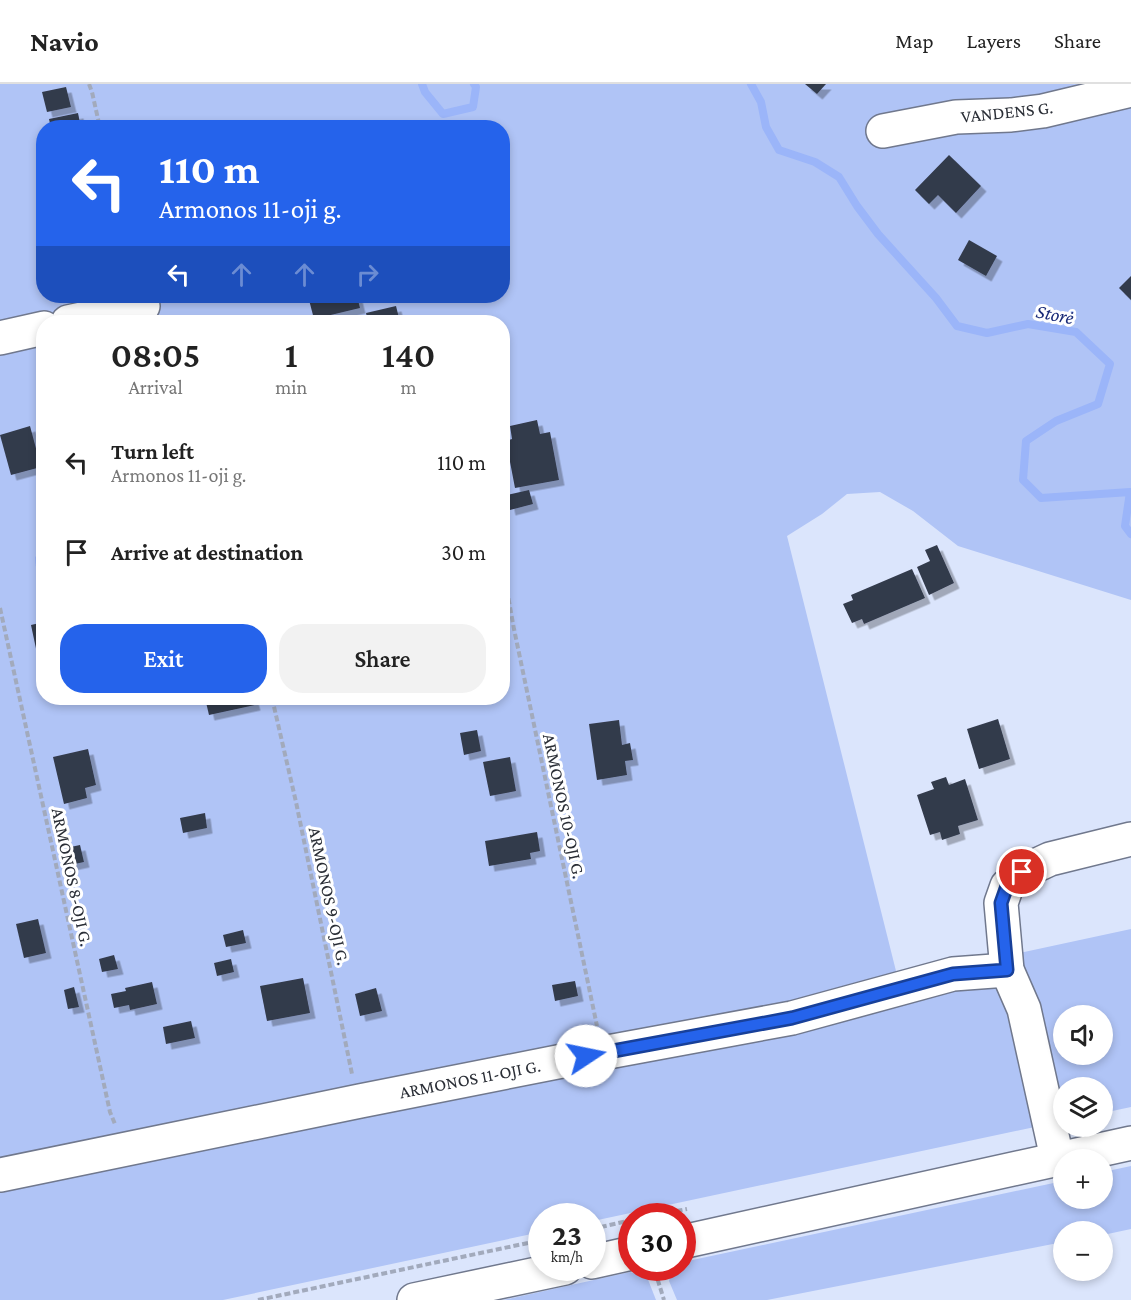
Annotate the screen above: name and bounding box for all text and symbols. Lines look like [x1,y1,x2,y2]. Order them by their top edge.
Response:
text: Navio [30,26,99,57]
text: Map [895,29,934,53]
text: Layers [967,29,1021,53]
text: Share [1054,29,1101,53]
street label: VANDENS G. [960,97,1054,127]
icon: left [60,144,138,222]
text: 110 m [159,145,260,192]
text: Armonos 11-oji g. [159,194,342,224]
icon: left [162,258,195,291]
icon: ahead [225,258,258,291]
icon: ahead [288,258,321,291]
icon: right [351,258,384,291]
water label: Storė [1034,300,1076,328]
text: 08:05 [111,335,200,375]
text: 1 [285,335,298,375]
text: 140 [382,335,435,375]
text: Arrival [128,376,183,398]
text: min [275,376,307,398]
text: m [401,376,417,398]
text: Turn left [111,439,194,464]
icon: left [60,446,93,479]
text: 110 m [437,450,486,475]
text: Armonos 11-oji g. [111,464,246,486]
icon: arrive [60,536,93,569]
text: Arrive at destination [111,540,303,565]
text: 30 m [441,540,486,565]
button: Exit [60,624,267,693]
button: Share [279,624,486,693]
street label: ARMONOS 10-OJI G. [539,732,589,880]
street label: ARMONOS 8-OJI G. [48,806,96,948]
street label: ARMONOS 9-OJI G. [305,825,353,967]
pin [996,846,1047,897]
icon: arrive [1005,855,1038,888]
map controls [1053,1005,1113,1281]
button: sound [1053,1005,1113,1065]
position arrow [554,1024,618,1088]
street label: ARMONOS 11-OJI G. [398,1056,542,1102]
button: layers [1053,1077,1113,1137]
button: + [1053,1149,1113,1209]
speed limit sign: 30 [618,1203,696,1281]
text: 23 [552,1218,582,1251]
button: − [1053,1221,1113,1281]
text: km/h [551,1249,583,1265]

